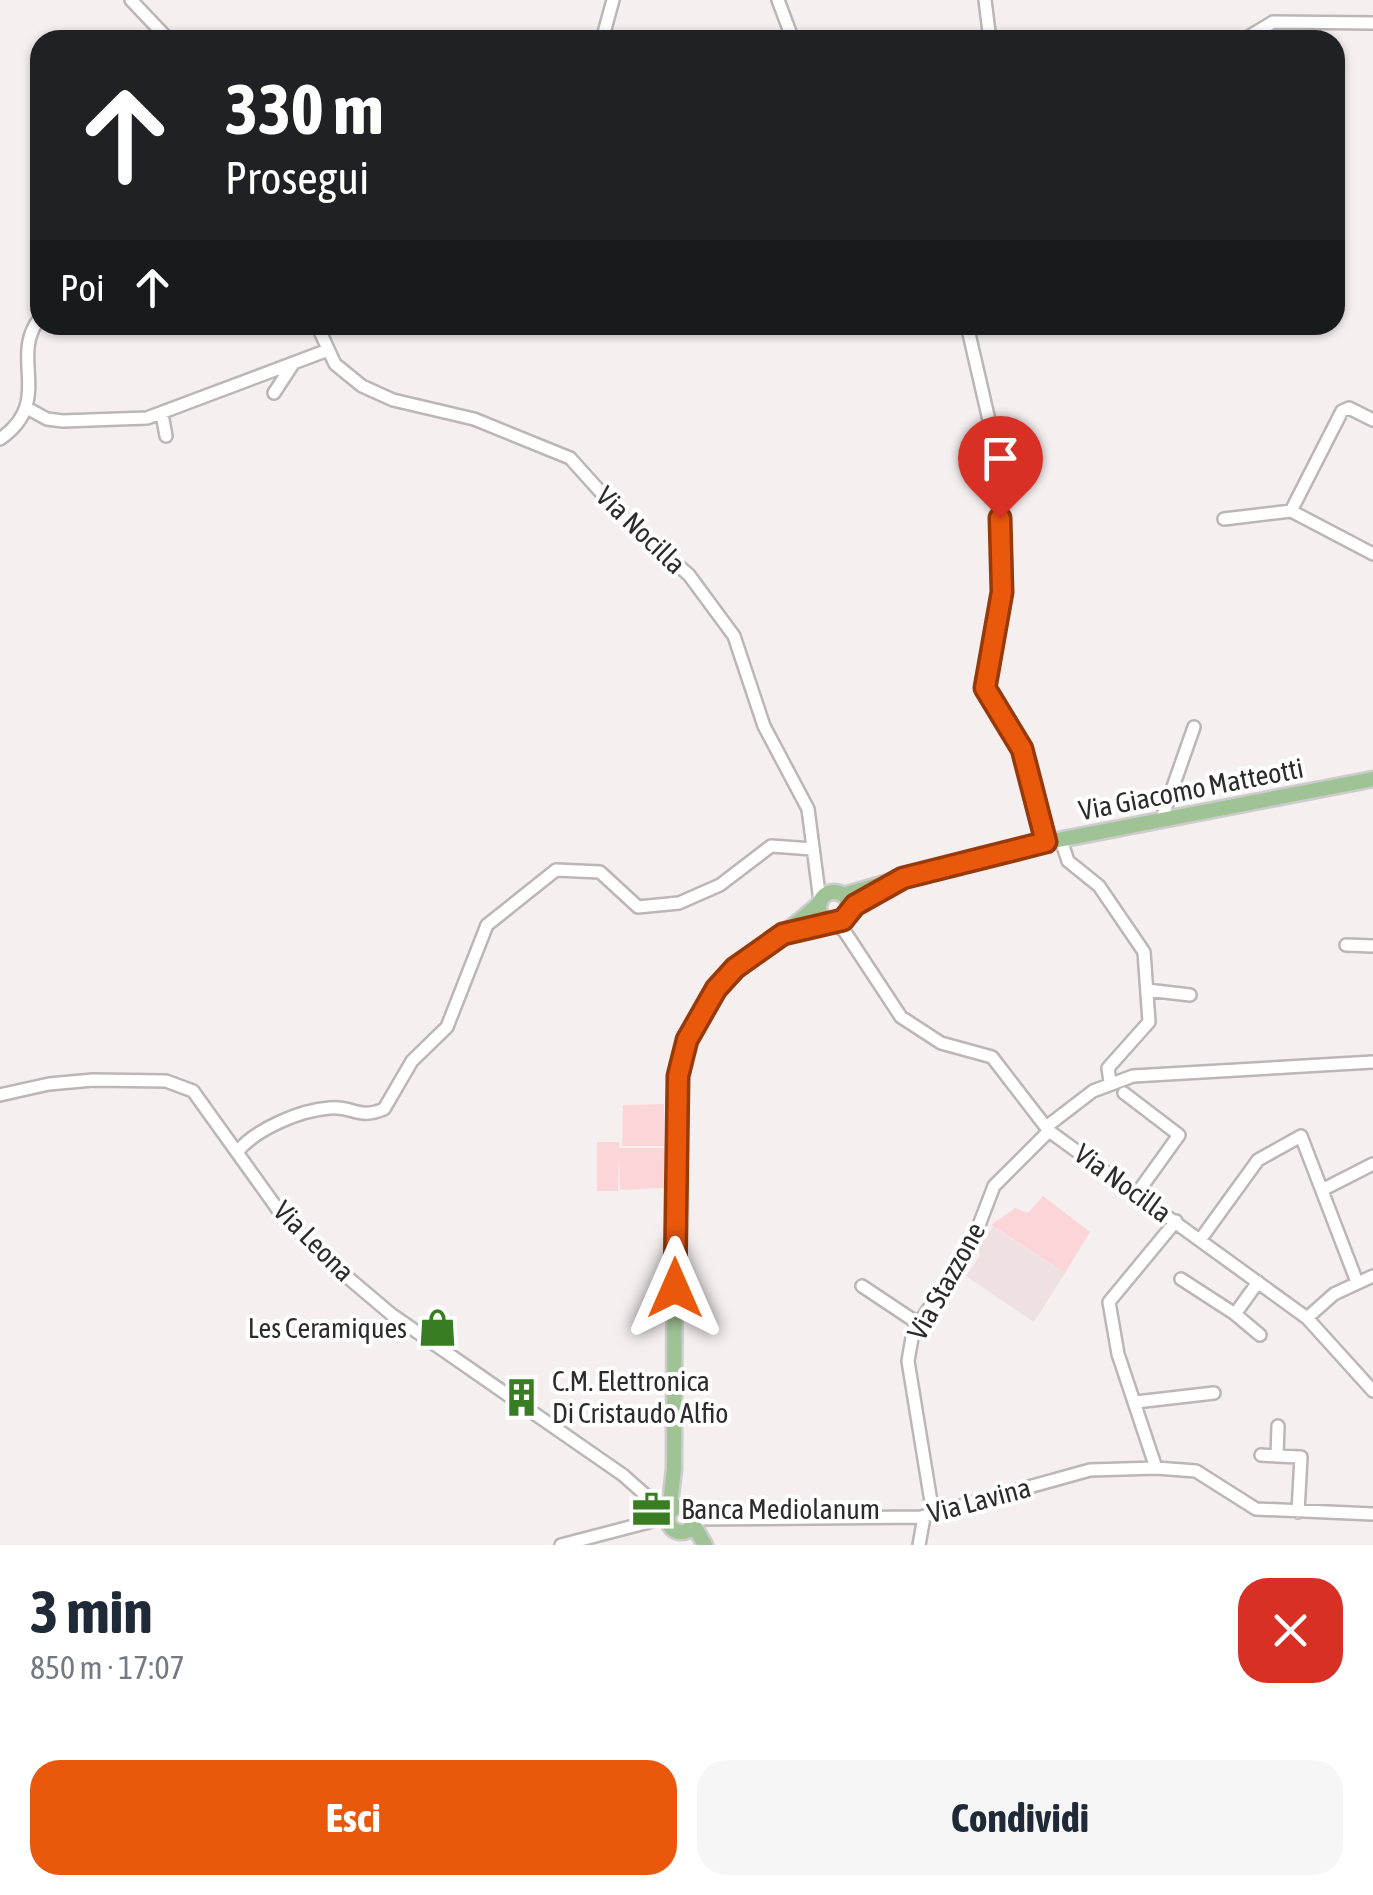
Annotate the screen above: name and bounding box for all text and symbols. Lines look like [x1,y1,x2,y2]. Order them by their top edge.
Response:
text: 330 m [225,69,384,149]
icon: ahead [60,70,190,200]
text: Prosegui [225,152,369,204]
icon: ahead [125,260,180,315]
text: Poi [60,266,105,309]
pin [958,416,1043,519]
icon: arrive [973,431,1028,486]
street label: Via Nocilla [590,480,692,580]
street label: Via Giacomo Matteotti [1076,752,1306,826]
street label: Via Nocilla [1069,1137,1177,1229]
street label: Via Leona [267,1194,361,1288]
street label: Via Stazzone [901,1217,991,1345]
position arrow [623,1236,727,1340]
shop icon: Les Ceramiques [416,1307,458,1349]
place label: Les Ceramiques [248,1312,407,1344]
place label: C.M. Elettronica Di Cristaudo Alfio [552,1365,729,1429]
building icon: C.M. Elettronica Di Cristaudo Alfio [501,1376,543,1418]
street label: Via Lavina [924,1471,1034,1529]
office icon: Banca Mediolanum [630,1488,672,1530]
place label: Banca Mediolanum [681,1493,880,1525]
text: 3 min [30,1577,153,1646]
button: close [1238,1578,1343,1683]
text: 850 m · 17:07 [30,1649,185,1686]
button: Esci [30,1760,677,1875]
button: Condividi [697,1760,1343,1875]

